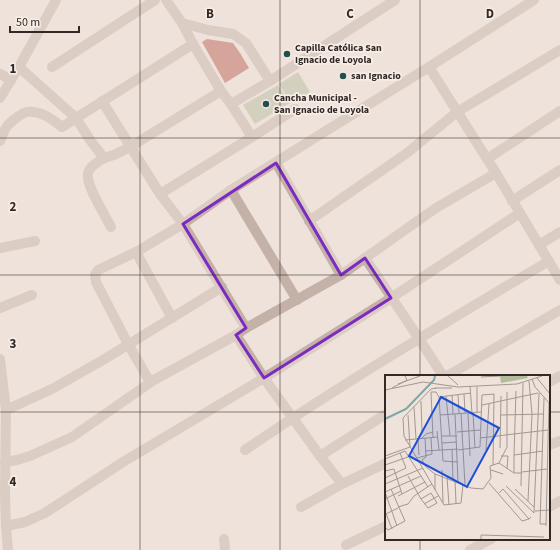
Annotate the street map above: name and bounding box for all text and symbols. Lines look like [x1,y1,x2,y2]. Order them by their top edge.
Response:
text: B [206,5,214,23]
text: C [346,5,354,23]
text: D [486,5,494,23]
scale bar [10,8,79,34]
text: 50 m [16,14,40,31]
place label: Capilla Católica San Ignacio de Loyola [295,41,382,67]
marker: Capilla Católica San Ignacio de Loyola [282,49,292,59]
text: 1 [10,60,17,78]
place label: san Ignacio [351,69,401,83]
marker: san Ignacio [338,71,348,81]
place label: Cancha Municipal - San Ignacio de Loyola [274,91,369,117]
marker: Cancha Municipal - San Ignacio de Loyola [261,99,271,109]
text: 2 [10,198,17,216]
text: 3 [10,335,17,353]
inset map [385,375,550,540]
text: 4 [10,473,17,491]

